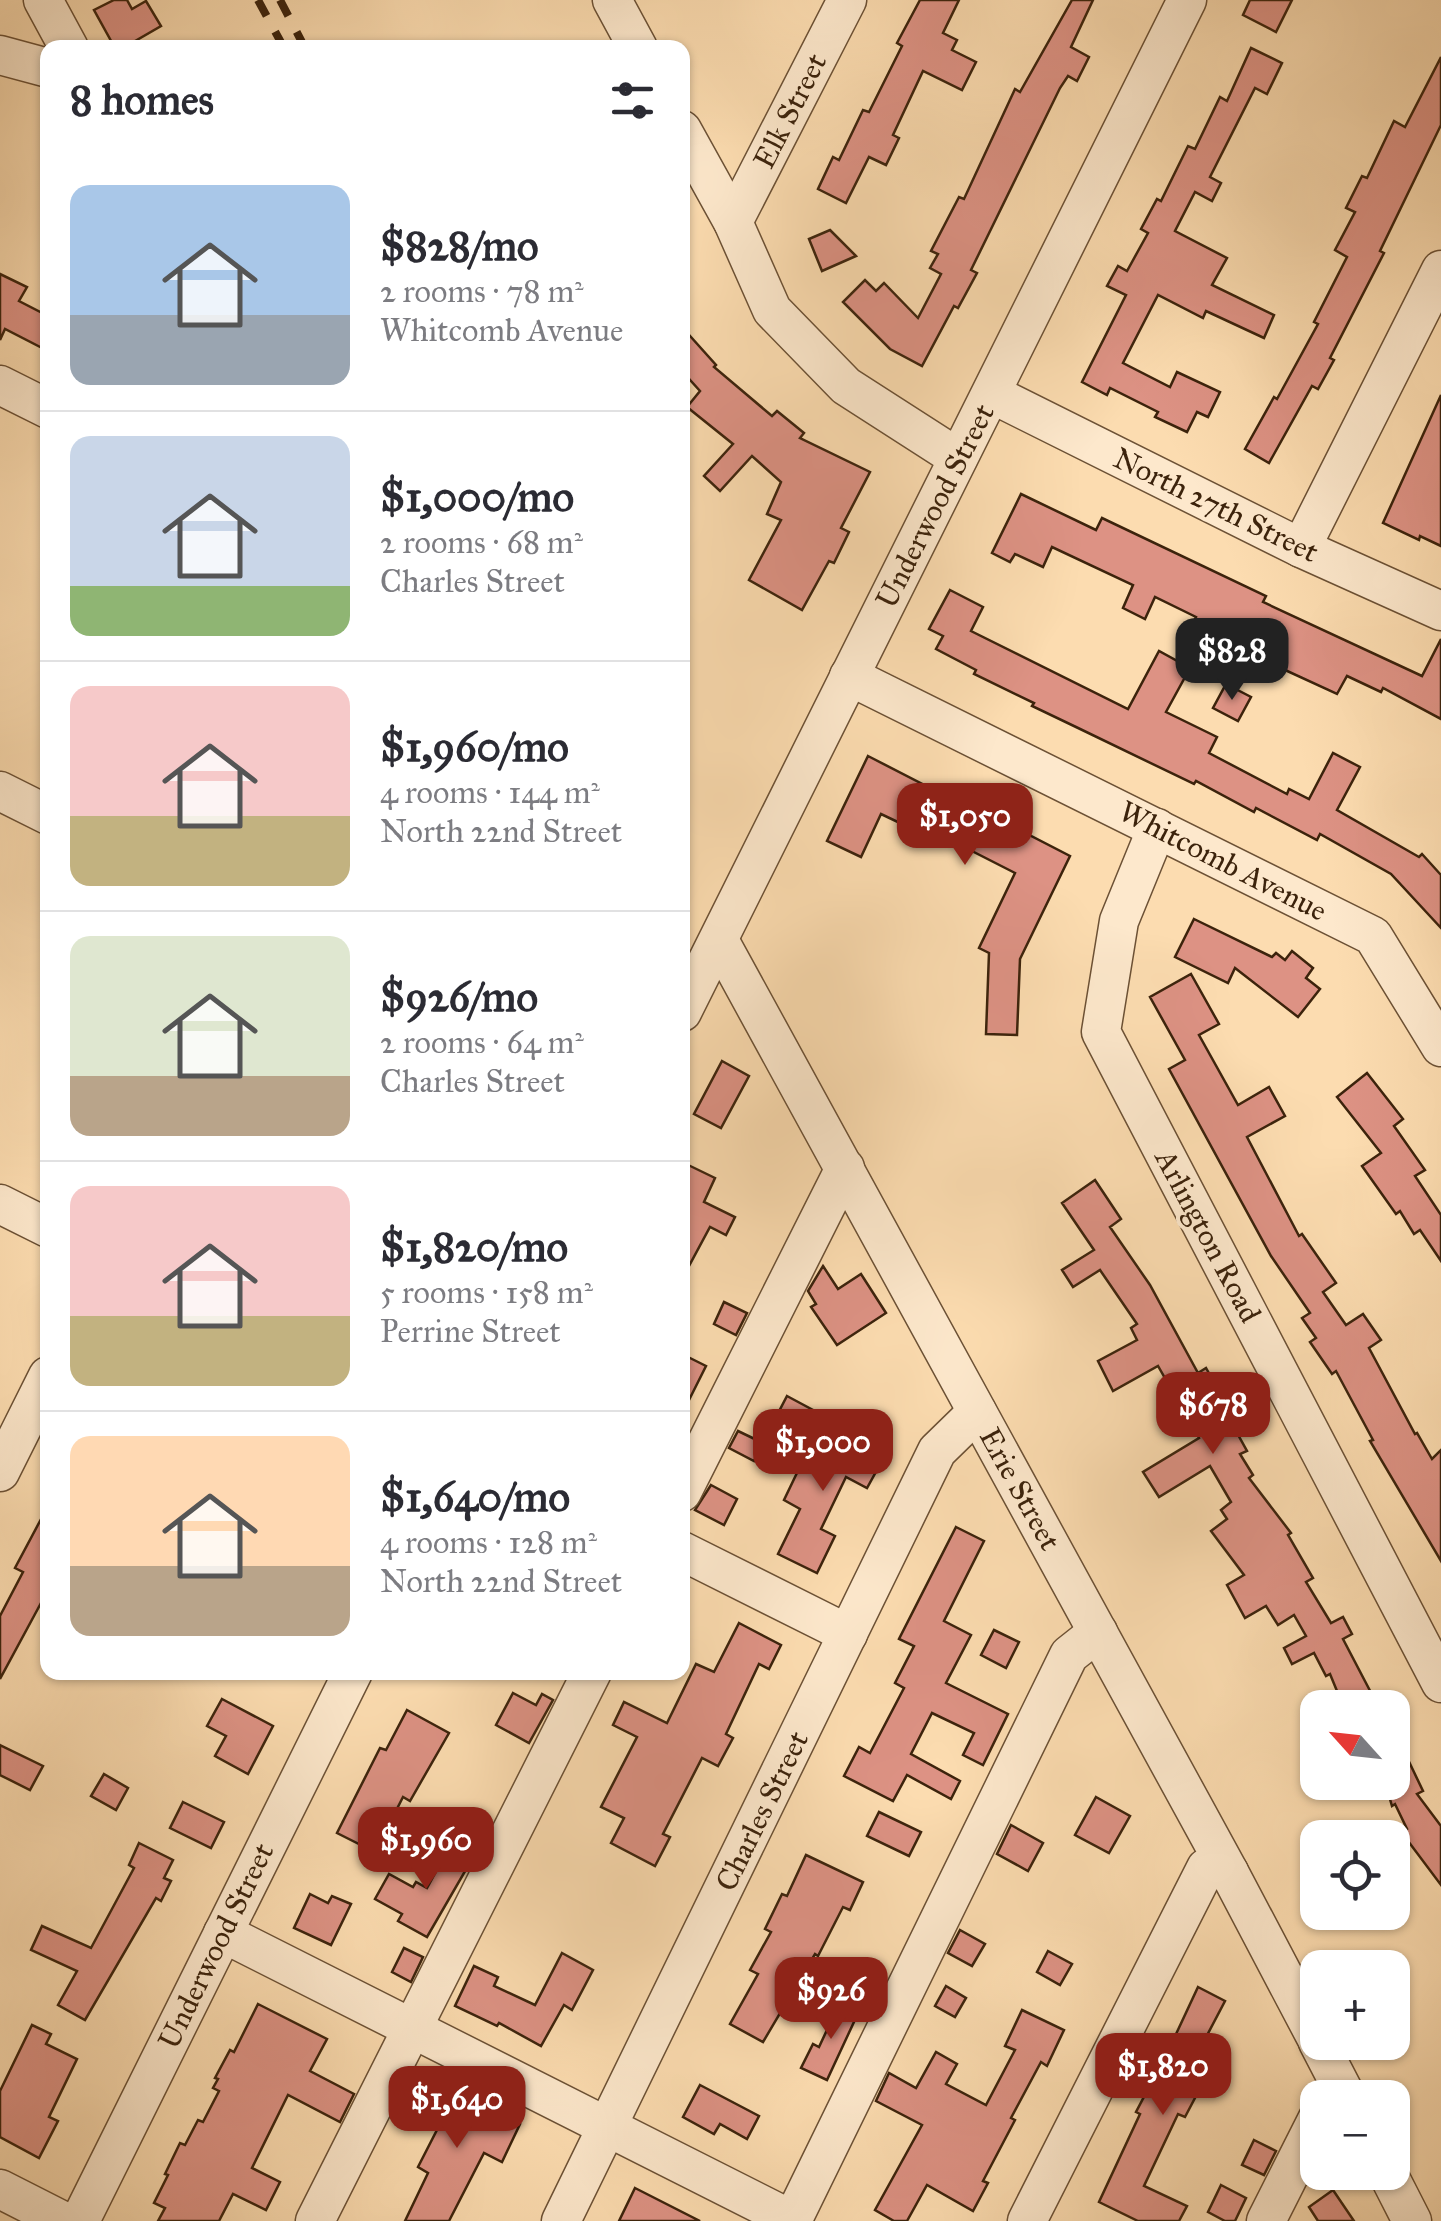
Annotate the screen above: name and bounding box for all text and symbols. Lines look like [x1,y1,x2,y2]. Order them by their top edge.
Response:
street label: Elk Street [746,47,834,175]
icon: filters [605,73,660,128]
text: 8 homes [70,74,214,126]
text: $828/mo [380,220,539,272]
icon: home [150,225,270,345]
text: 2 rooms · 78 m² [380,272,584,311]
text: Whitcomb Avenue [380,311,623,350]
street label: Underwood Street [868,398,1002,614]
street label: North 27th Street [1108,440,1325,570]
text: $1,000/mo [380,471,574,523]
icon: home [150,476,270,596]
text: 2 rooms · 68 m² [380,523,583,562]
text: Charles Street [380,562,565,601]
pin: $828 [1173,618,1291,703]
text: $828 [1197,631,1267,670]
text: $1,960/mo [380,721,569,773]
icon: home [150,726,270,846]
text: 4 rooms · 144 m² [380,773,600,812]
pin: $1,050 [884,783,1046,868]
street label: Whitcomb Avenue [1113,793,1333,929]
text: $1,050 [919,796,1011,835]
text: North 22nd Street [380,812,622,851]
text: $926/mo [380,971,538,1023]
icon: home [150,976,270,1096]
text: 2 rooms · 64 m² [380,1023,584,1062]
text: Charles Street [380,1062,565,1101]
street label: Arlington Road [1146,1142,1269,1329]
text: $1,820/mo [380,1221,568,1273]
icon: home [150,1226,270,1346]
text: 5 rooms · 158 m² [380,1273,593,1312]
text: Perrine Street [380,1312,561,1351]
pin: $678 [1154,1372,1272,1457]
text: $678 [1178,1385,1248,1424]
pin: $1,000 [742,1409,904,1494]
text: $1,000 [775,1422,871,1461]
street label: Erie Street [972,1422,1068,1557]
text: $1,640/mo [380,1471,570,1523]
icon: home [150,1476,270,1596]
text: 4 rooms · 128 m² [380,1523,597,1562]
text: North 22nd Street [380,1562,622,1601]
north arrow [1300,1690,1410,1800]
map controls [1300,1690,1410,2190]
street label: Charles Street [708,1725,816,1897]
pin: $1,960 [345,1807,507,1892]
text: $1,960 [380,1820,472,1859]
button: locate [1300,1820,1410,1930]
street label: Underwood Street [151,1837,282,2055]
button: + [1300,1950,1410,2060]
pin: $926 [772,1957,890,2042]
text: $926 [797,1970,865,2009]
pin: $1,820 [1082,2033,1244,2118]
text: $1,820 [1117,2046,1209,2085]
pin: $1,640 [376,2066,538,2151]
text: $1,640 [411,2079,503,2118]
button: − [1300,2080,1410,2190]

